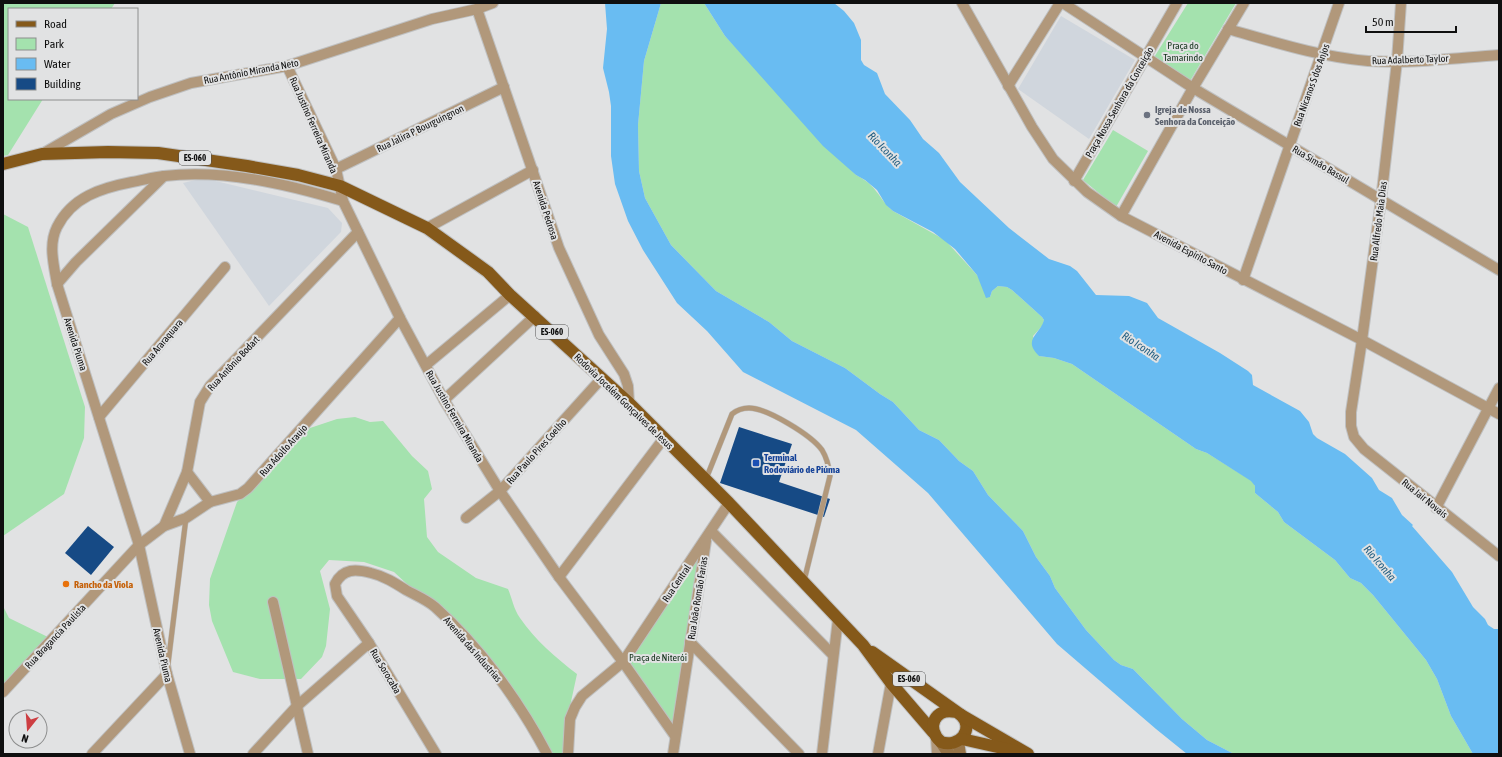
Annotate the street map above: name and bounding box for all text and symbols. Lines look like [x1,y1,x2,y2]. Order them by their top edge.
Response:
legend [8,8,138,100]
scale bar [1366,8,1456,34]
text: 50 m [1372,15,1394,29]
text: Road [44,17,67,31]
text: Park [44,37,65,51]
park label: Praça do Tamarindo [1163,40,1203,63]
street label: Rua Nicanos S dos Anjos [1291,42,1332,128]
street label: Praça Nossa Senhora da Conceição [1083,45,1156,160]
street label: Rua Adalberto Taylor [1372,53,1449,66]
text: Water [44,57,71,71]
street label: Rua Antônio Miranda Neto [203,57,300,86]
street label: Rua Justino Ferreira Miranda [287,75,340,175]
text: Building [44,77,82,91]
street label: Rua Jalira P Bourguingnon [375,102,466,154]
place label: Igreja de Nossa Senhora da Conceição [1155,104,1236,127]
marker: Igreja de Nossa Senhora da Conceição [1142,110,1152,120]
water label: Rio Iconha [866,130,904,168]
street label: Rua Simão Bassul [1290,143,1351,186]
road number: ES-060 [179,151,211,165]
street label: Avenida Pedrosa [531,179,560,241]
street label: Rua Alfredo Maia Dias [1368,180,1389,262]
street label: Avenida Espírito Santo [1152,228,1230,277]
street label: Avenida Piuma [62,316,89,372]
street label: Rua Araraquara [140,317,185,368]
road number: ES-060 [536,325,568,339]
water label: Rio Iconha [1120,329,1162,363]
street label: Rua Antônio Bodart [205,334,262,393]
street label: Rodovia Jocelém Gonçalves de Jesus [572,351,676,452]
street label: Rua Justino Ferreira Miranda [424,368,486,464]
street label: Rua Paulo Pires Coelho [504,416,569,486]
street label: Rua Adolfo Araujo [257,422,310,478]
place label: Terminal Rodoviário de Piúma [764,452,840,475]
marker: Terminal Rodoviário de Piúma [751,458,761,468]
street label: Rua Jair Novais [1400,477,1450,520]
water label: Rio Iconha [1362,543,1398,583]
street label: Rua João Romão Farias [685,555,710,640]
street label: Rua Central [660,562,693,604]
marker: Rancho da Viola [61,579,71,589]
place label: Rancho da Viola [74,579,133,590]
street label: Rua Bragancia Paulista [23,602,88,671]
street label: Avenida das Industrias [441,615,504,684]
street label: Avenida Piuma [151,627,174,684]
street label: Rua Sorocaba [368,647,403,696]
park label: Praça de Niterói [629,652,687,663]
road number: ES-060 [893,672,925,686]
north arrow [8,709,48,749]
text: N [20,732,30,745]

